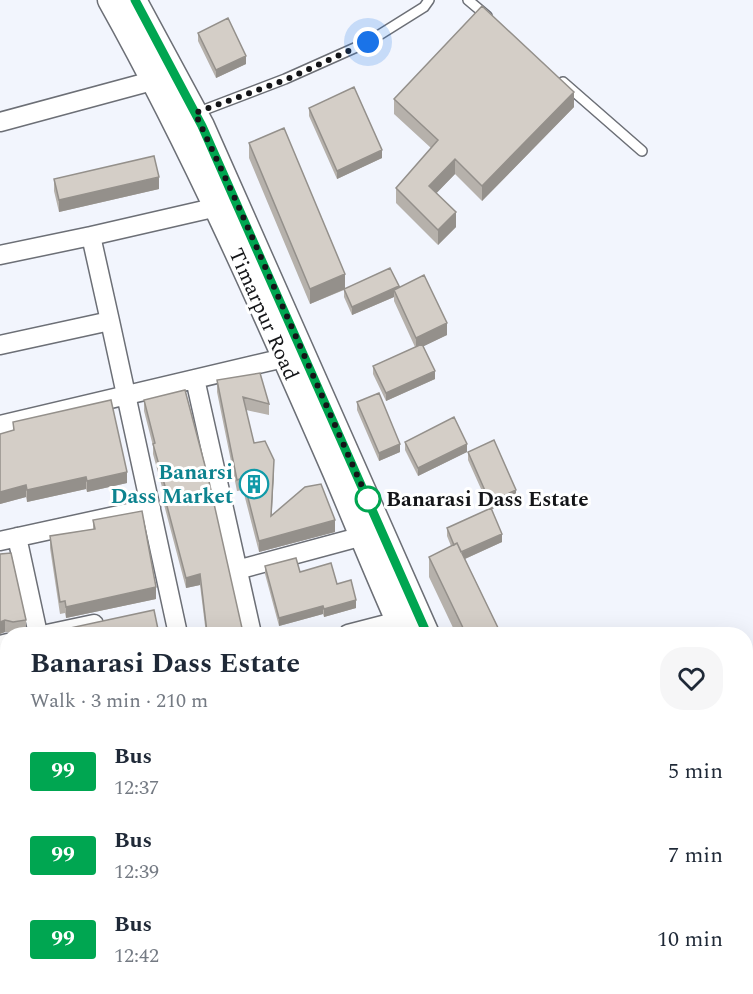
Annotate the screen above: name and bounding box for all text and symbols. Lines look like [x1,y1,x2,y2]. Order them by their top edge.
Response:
your location [353,27,383,57]
street label: Timarpur Road [220,243,307,386]
place label: Banarsi Dass Market [111,457,233,513]
building icon: Banarsi Dass Market [238,468,270,500]
place label: Banarasi Dass Estate [386,484,589,516]
marker: Banarasi Dass Estate [355,486,381,512]
text: Banarasi Dass Estate [30,642,300,685]
button: heart [660,647,723,710]
text: Walk · 3 min · 210 m [30,686,208,716]
text: Bus [114,740,152,773]
text: 99 [51,755,75,787]
text: 5 min [668,755,723,788]
text: 12:37 [114,773,159,803]
text: Bus [114,824,152,857]
text: 99 [51,839,75,871]
text: 7 min [668,839,723,872]
text: 12:39 [114,857,159,887]
text: Bus [114,908,152,941]
text: 99 [51,923,75,955]
text: 10 min [657,923,723,956]
text: 12:42 [114,941,159,971]

